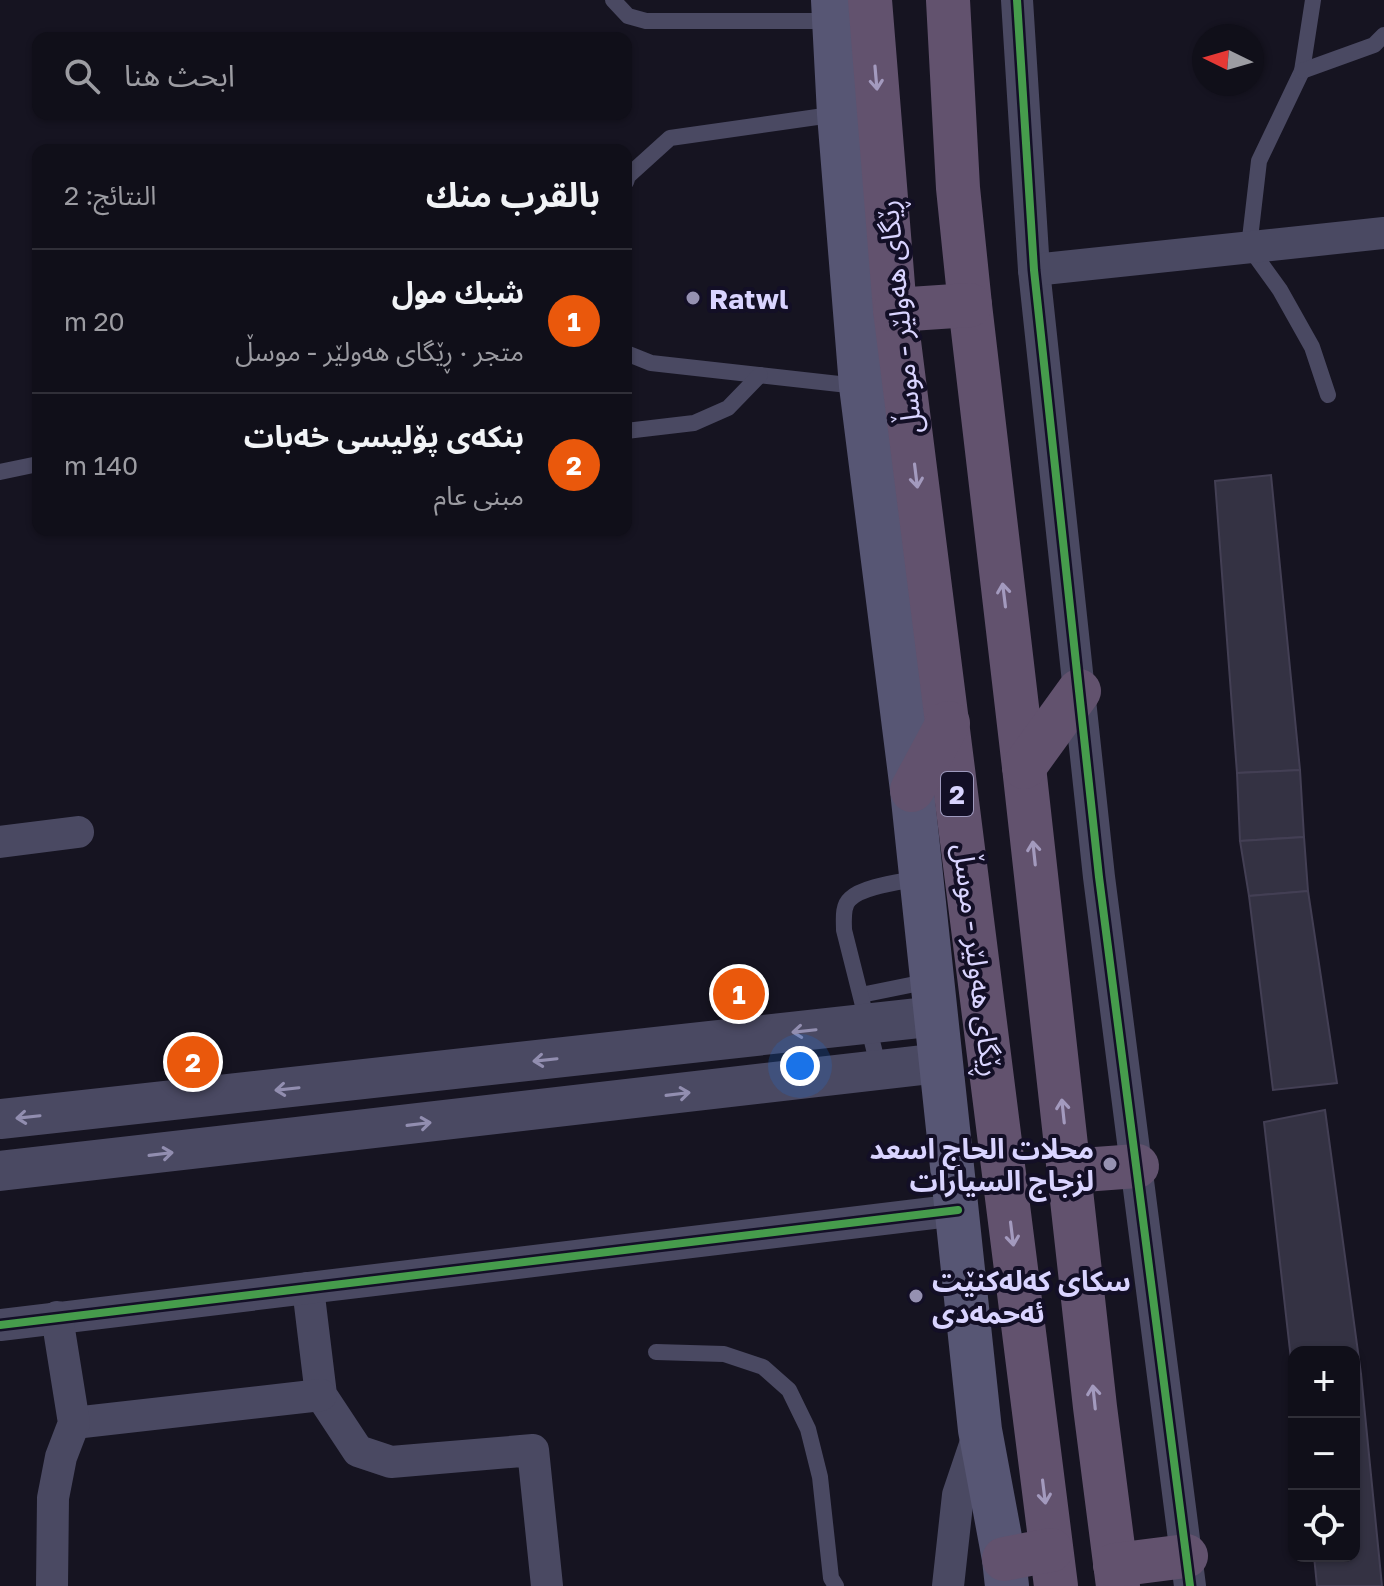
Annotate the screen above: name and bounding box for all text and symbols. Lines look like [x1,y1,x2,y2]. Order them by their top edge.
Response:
north arrow [1192,24,1264,96]
search box [32,32,632,120]
icon: search [60,54,104,98]
text: ابحث هنا [124,57,235,93]
one-way arrow [869,64,884,91]
text: بالقرب منك [426,174,600,214]
text: النتائج: 2 [64,180,156,211]
street label: ڕێگای هەولێر - موسڵ [868,198,936,436]
text: شبك مول [392,274,524,310]
place label: Ratwl [709,282,788,315]
marker: Ratwl [684,289,702,307]
text: 20 m [64,306,125,337]
text: 1 [567,306,581,337]
text: متجر · ڕێگای هەولێر - موسڵ [235,336,524,367]
text: بنکەی پۆلیسی خەبات [244,418,524,454]
text: 140 m [64,450,138,481]
text: 2 [566,450,582,481]
one-way arrow [909,462,924,488]
text: مبنى عام [434,480,524,511]
one-way arrow [996,582,1011,608]
road number: 2 [941,772,973,816]
street label: ڕێگای هەولێر - موسڵ [939,841,1011,1079]
one-way arrow [1026,841,1041,866]
pin: 1 [713,964,765,1024]
one-way arrow [791,1024,818,1039]
pin: 2 [167,1032,219,1092]
your location [780,1046,820,1086]
one-way arrow [533,1053,558,1068]
one-way arrow [274,1081,301,1096]
one-way arrow [664,1086,691,1101]
one-way arrow [1055,1098,1070,1125]
one-way arrow [15,1109,42,1124]
one-way arrow [405,1116,432,1131]
place label: محلات الحاج اسعد لزجاج السيارات [870,1132,1094,1202]
one-way arrow [147,1146,174,1161]
marker: محلات الحاج اسعد لزجاج السيارات [1101,1155,1119,1173]
one-way arrow [1005,1220,1020,1246]
place label: سکای کەلەکنێت ئەحمەدی [932,1264,1131,1329]
marker: سکای کەلەکنێت ئەحمەدی [907,1287,925,1305]
map controls [1288,1346,1360,1562]
button: + [1288,1346,1360,1418]
one-way arrow [1087,1385,1102,1411]
button: − [1288,1418,1360,1490]
one-way arrow [1037,1478,1052,1504]
button: locate [1288,1490,1360,1562]

